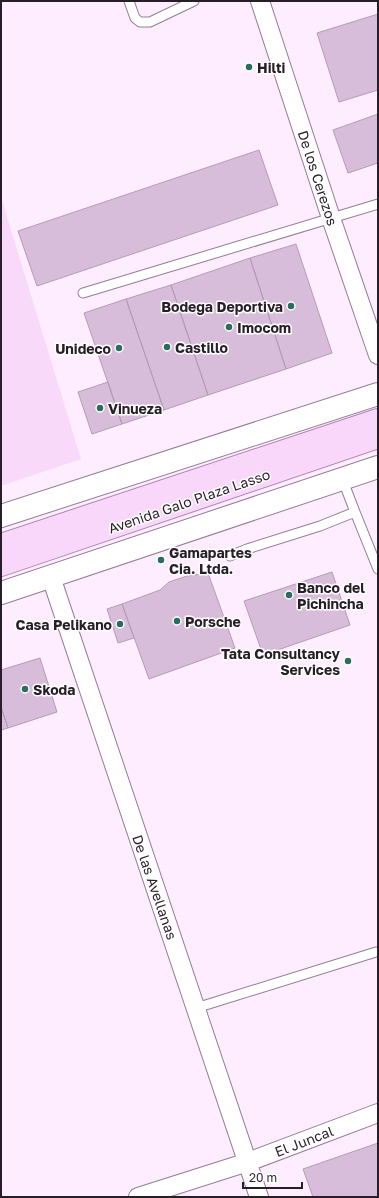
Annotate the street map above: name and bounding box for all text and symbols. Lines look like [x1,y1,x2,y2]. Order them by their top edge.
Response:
place label: Hilti [257,59,285,76]
marker: Hilti [244,62,254,72]
street label: De los Cerezos [295,128,341,228]
place label: Bodega Deportiva [161,298,283,315]
marker: Bodega Deportiva [286,301,296,311]
place label: Imocom [237,319,291,336]
marker: Imocom [224,322,234,332]
place label: Castillo [175,339,228,356]
place label: Unideco [55,340,111,357]
marker: Castillo [162,342,172,352]
marker: Unideco [114,343,124,353]
place label: Vinueza [108,400,162,417]
marker: Vinueza [95,403,105,413]
street label: Avenida Galo Plaza Lasso [106,465,272,537]
place label: Gamapartes Cia. Ltda. [169,544,252,577]
marker: Gamapartes Cia. Ltda. [156,555,166,565]
place label: Banco del Pichincha [297,579,365,612]
marker: Banco del Pichincha [284,590,294,600]
place label: Porsche [185,613,241,630]
place label: Casa Pelikano [15,616,112,633]
marker: Porsche [172,616,182,626]
marker: Casa Pelikano [115,619,125,629]
place label: Tata Consultancy Services [221,645,341,678]
marker: Tata Consultancy Services [343,656,353,666]
place label: Skoda [33,681,75,698]
marker: Skoda [20,684,30,694]
street label: De las Avellanas [129,832,181,942]
street label: El Juncal [272,1122,336,1160]
scale bar [243,1164,302,1190]
text: 20 m [249,1170,277,1185]

